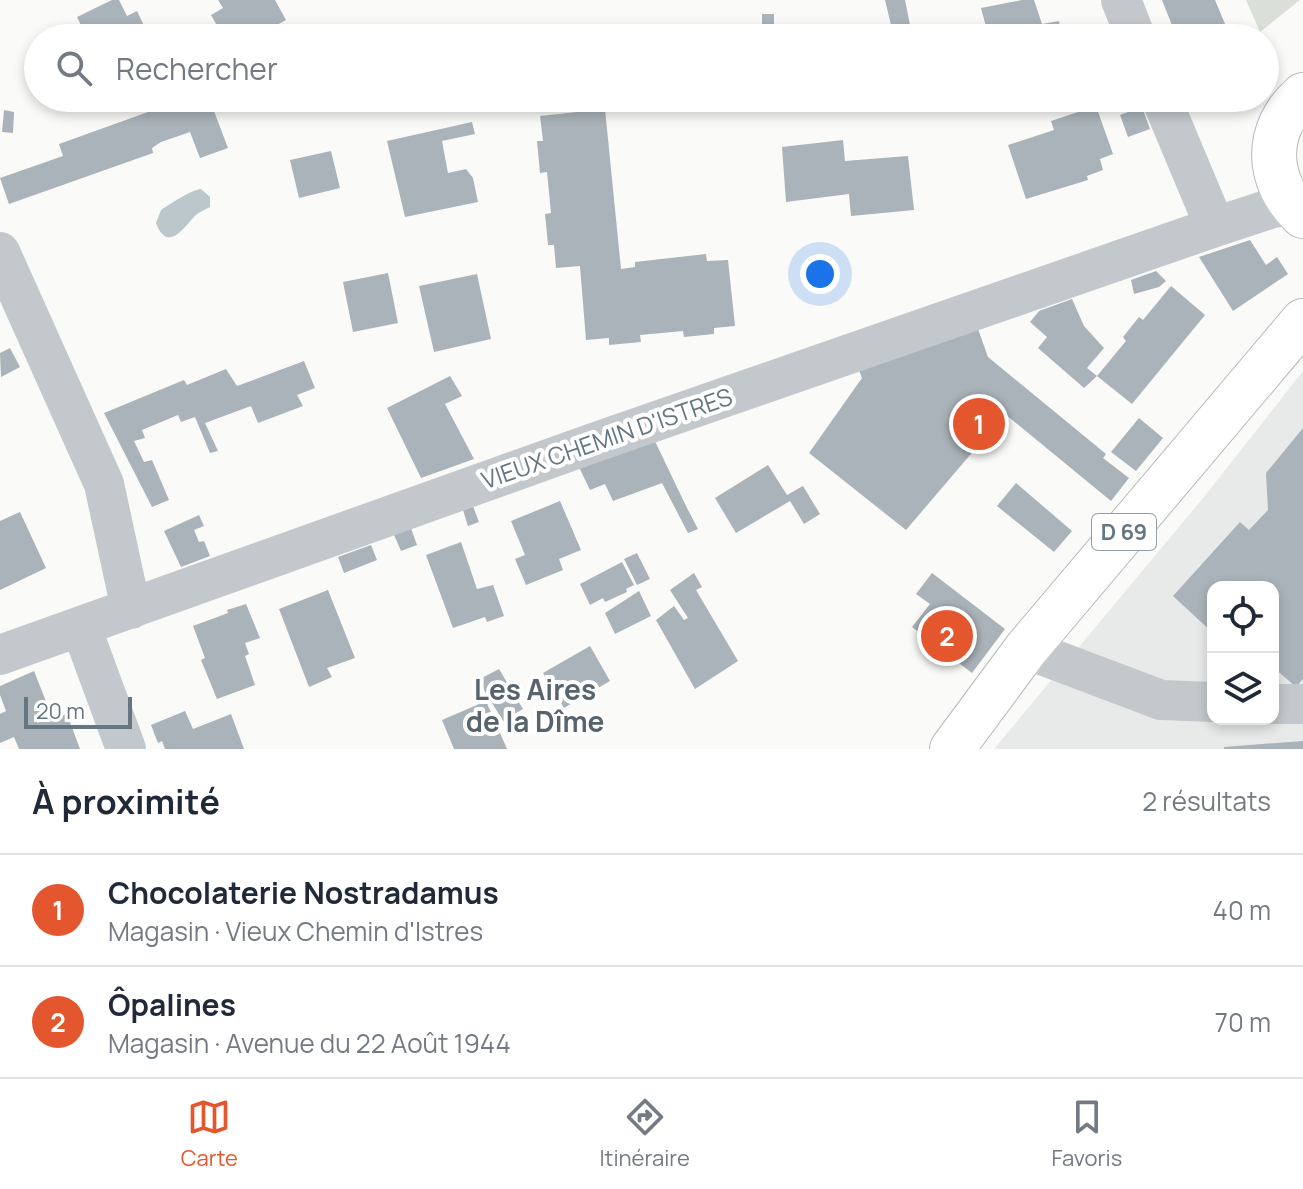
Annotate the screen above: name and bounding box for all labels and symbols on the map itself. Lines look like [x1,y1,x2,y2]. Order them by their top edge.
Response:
your location [800,254,840,294]
street label: VIEUX CHEMIN D'ISTRES [477,379,736,496]
pin: 1 [953,394,1005,454]
road number: D 69 [1092,514,1156,550]
pin: 2 [921,606,973,666]
district label: Les Aires de la Dîme [466,670,604,740]
scale bar [24,693,132,729]

